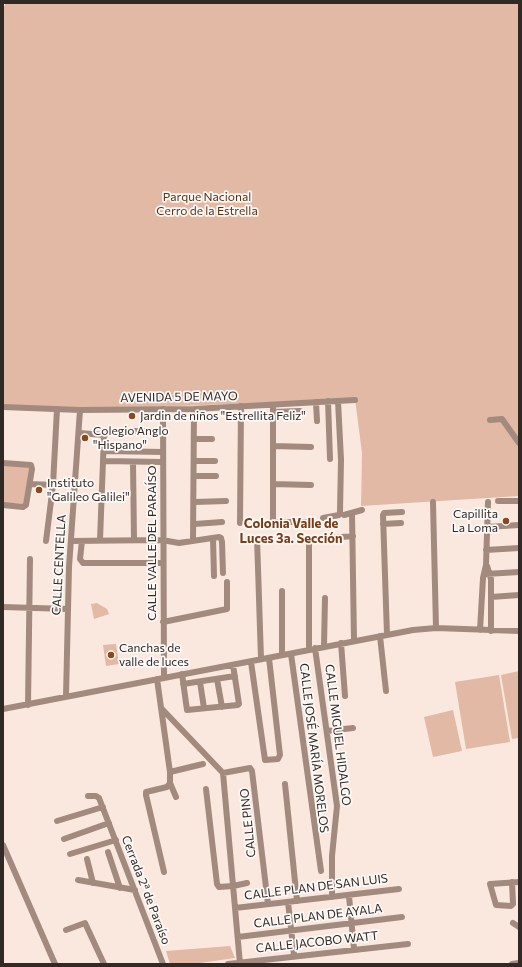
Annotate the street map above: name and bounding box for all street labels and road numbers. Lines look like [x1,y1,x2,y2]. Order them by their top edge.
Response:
street label: AVENIDA 5 DE MAYO [120,389,238,405]
street label: CALLE VALLE DEL PARAÍSO [145,465,159,621]
street label: CALLE CENTELLA [49,514,69,616]
street label: CALLE JOSÉ MARÍA MORELOS [296,662,332,834]
street label: CALLE MIGUEL HIDALGO [322,663,354,807]
street label: CALLE PINO [237,788,259,858]
street label: Cerrada 2ª de Paraíso [119,833,173,947]
street label: CALLE PLAN DE SAN LUIS [243,871,389,903]
street label: CALLE PLAN DE AYALA [253,901,383,931]
street label: CALLE JACOBO WATT [255,928,379,956]

